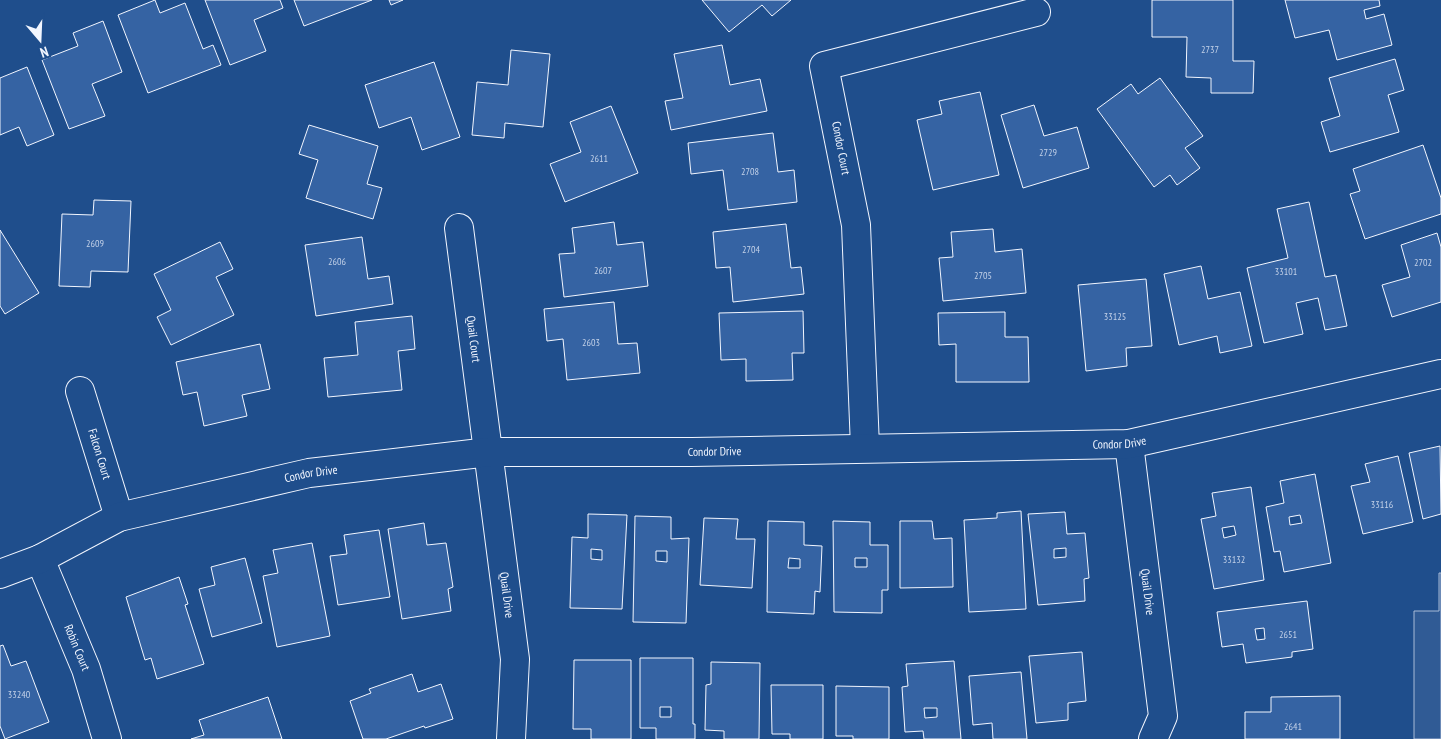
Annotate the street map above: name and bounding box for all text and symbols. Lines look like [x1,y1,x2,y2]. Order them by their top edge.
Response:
north arrow [15,15,65,65]
text: N [38,43,51,62]
house number: 2737 [1201,43,1219,56]
street label: Condor Court [829,120,854,177]
house number: 2729 [1039,146,1057,159]
house number: 2611 [590,152,608,165]
house number: 2708 [741,165,759,178]
house number: 2609 [86,237,104,250]
house number: 2704 [742,243,761,256]
house number: 2606 [328,255,347,268]
house number: 2702 [1414,256,1432,269]
house number: 2607 [594,264,612,277]
house number: 33101 [1275,265,1297,278]
house number: 2705 [974,269,992,282]
house number: 33125 [1104,310,1126,323]
street label: Quail Court [463,315,484,364]
house number: 2603 [582,336,600,349]
street label: Falcon Court [85,427,115,482]
street label: Condor Drive [1092,432,1147,452]
street label: Condor Drive [688,443,742,459]
street label: Condor Drive [283,462,338,485]
house number: 33116 [1371,498,1394,511]
house number: 33132 [1223,553,1245,566]
street label: Quail Drive [1138,568,1158,616]
street label: Quail Drive [497,571,518,619]
street label: Robin Court [61,622,94,673]
house number: 2651 [1279,628,1297,641]
house number: 33240 [8,688,31,701]
house number: 2641 [1284,720,1302,733]

